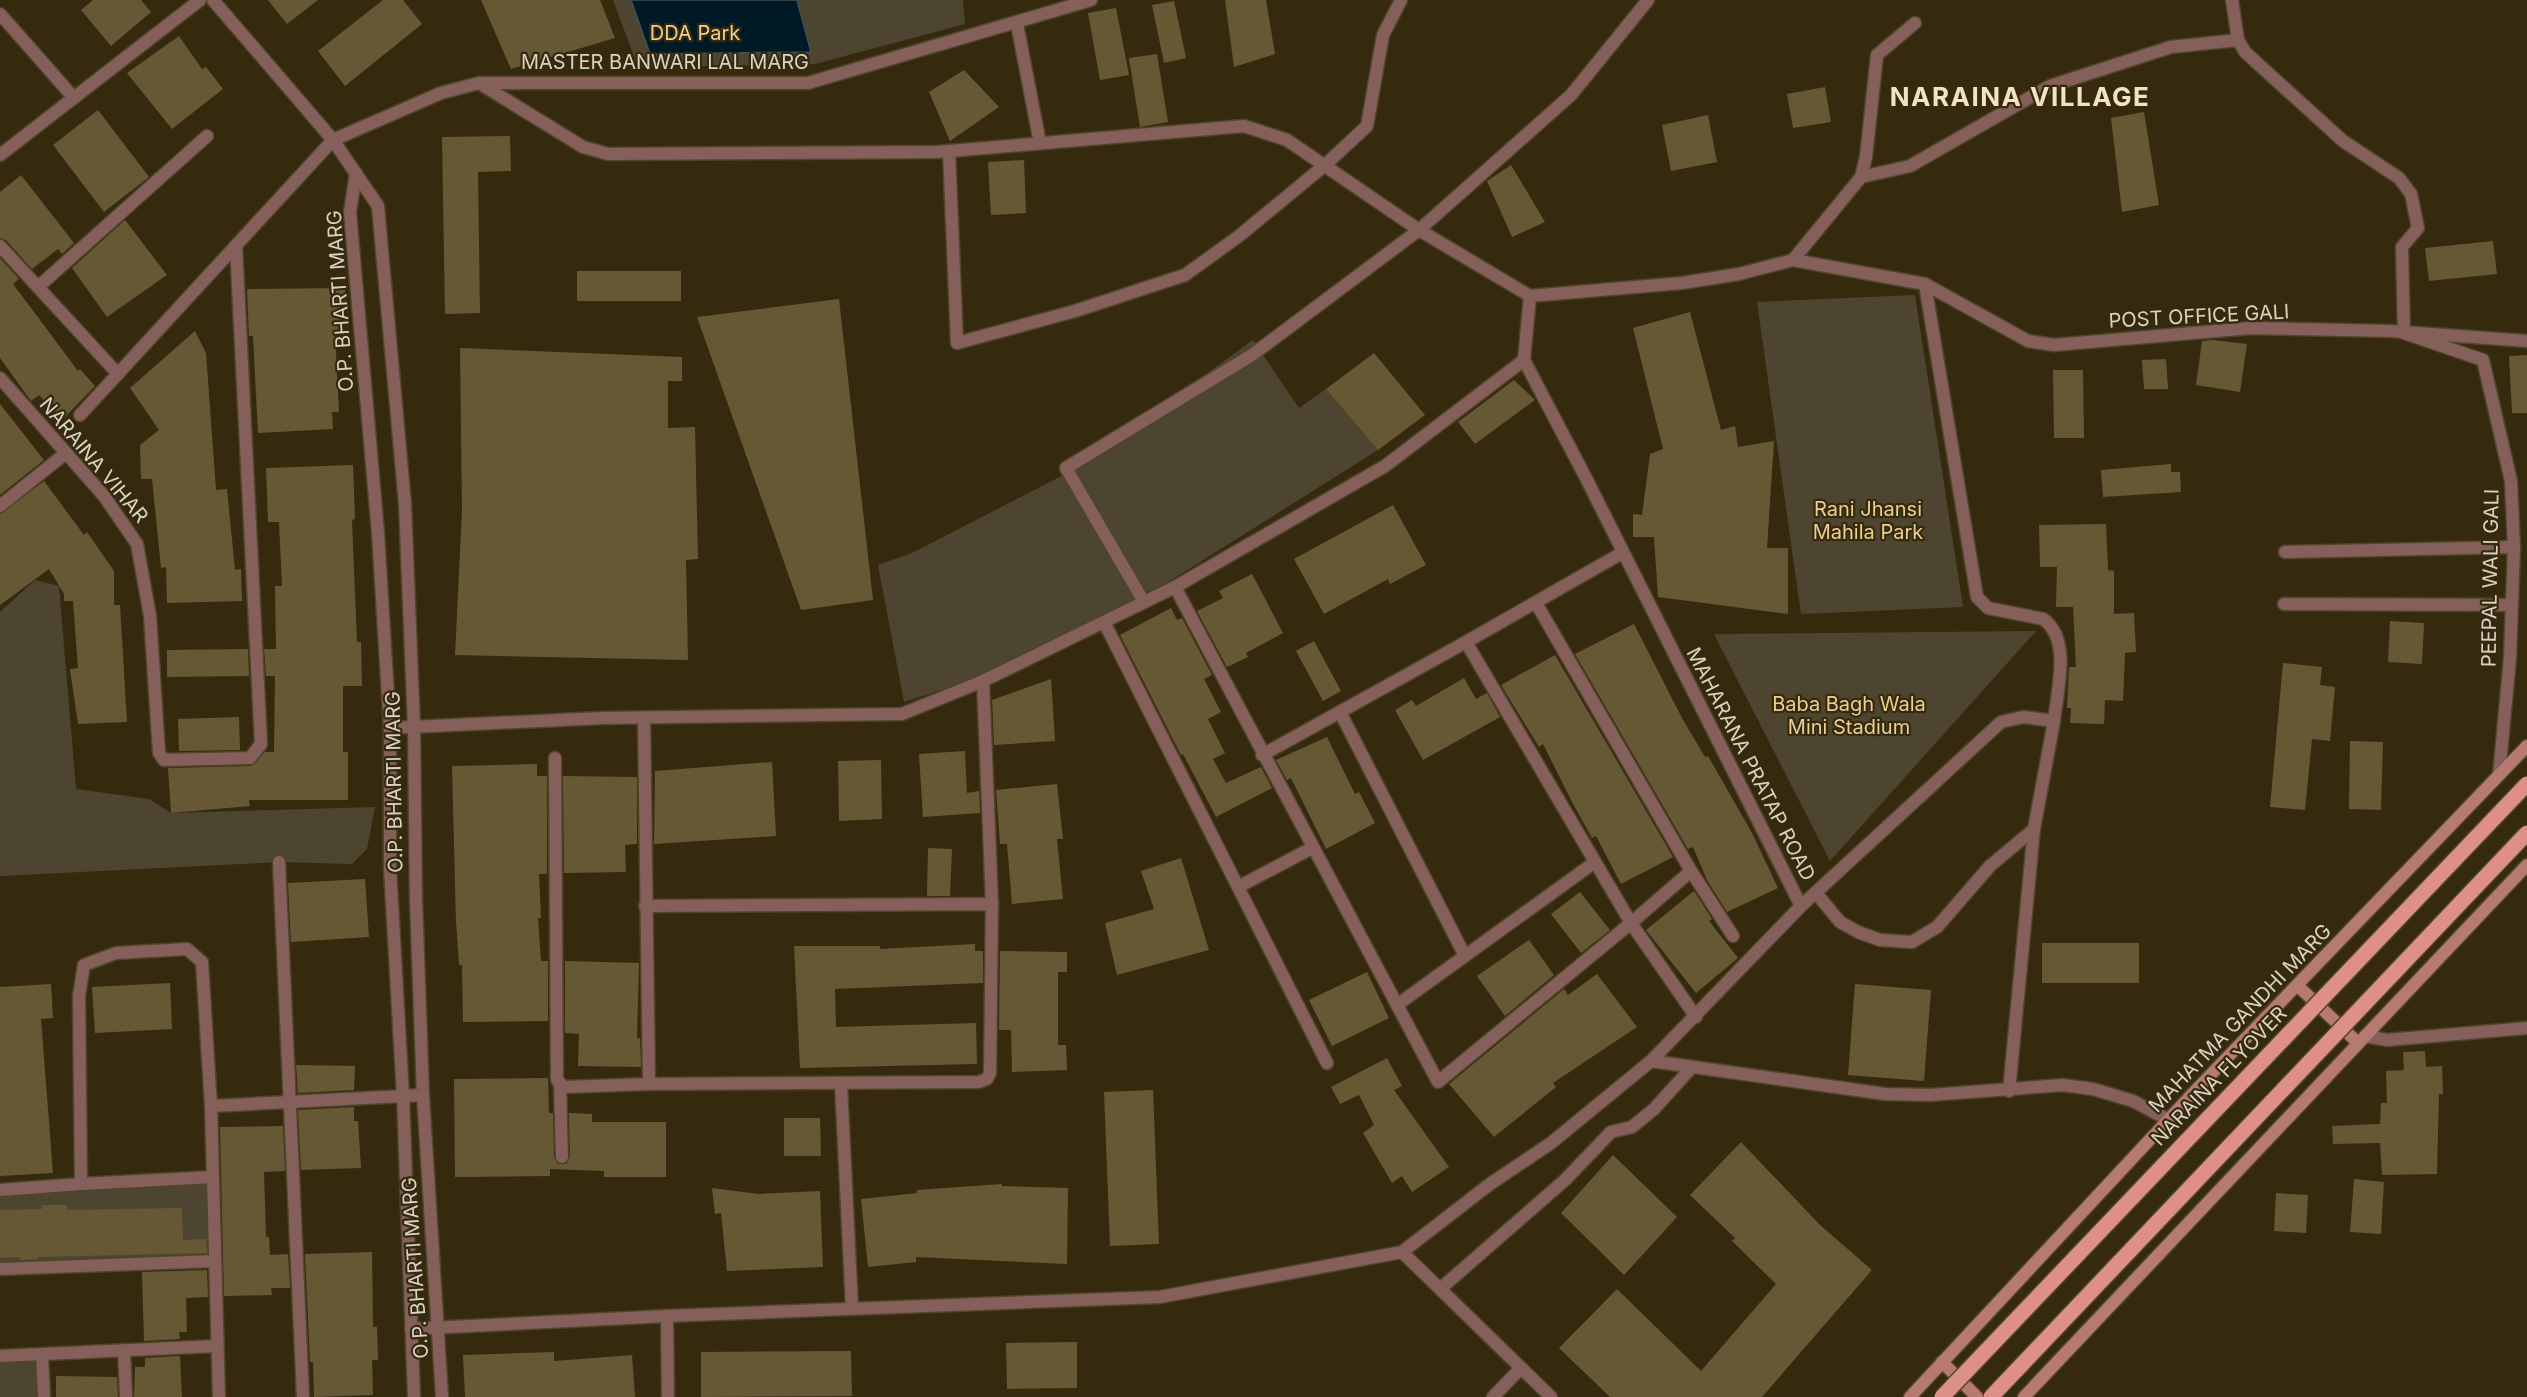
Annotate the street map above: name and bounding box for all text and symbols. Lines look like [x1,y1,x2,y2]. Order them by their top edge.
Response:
park label: DDA Park [650,21,740,45]
street label: MASTER BANWARI LAL MARG [521,50,809,74]
district label: NARAINA VILLAGE [1890,81,2150,112]
street label: O.P. BHARTI MARG [322,209,358,393]
street label: POST OFFICE GALI [2108,299,2290,333]
street label: NARAINA VIHAR [35,392,153,528]
street label: PEEPAL WALI GALI [2476,489,2504,667]
park label: Rani Jhansi Mahila Park [1813,497,1923,544]
street label: MAHARANA PRATAP ROAD [1682,643,1820,885]
street label: O.P. BHARTI MARG [380,691,408,873]
park label: Baba Bagh Wala Mini Stadium [1772,692,1926,739]
street label: MAHATMA GANDHI MARG [2144,919,2336,1117]
street label: NARAINA FLYOVER [2146,1001,2292,1151]
street label: O.P. BHARTI MARG [397,1176,433,1360]

